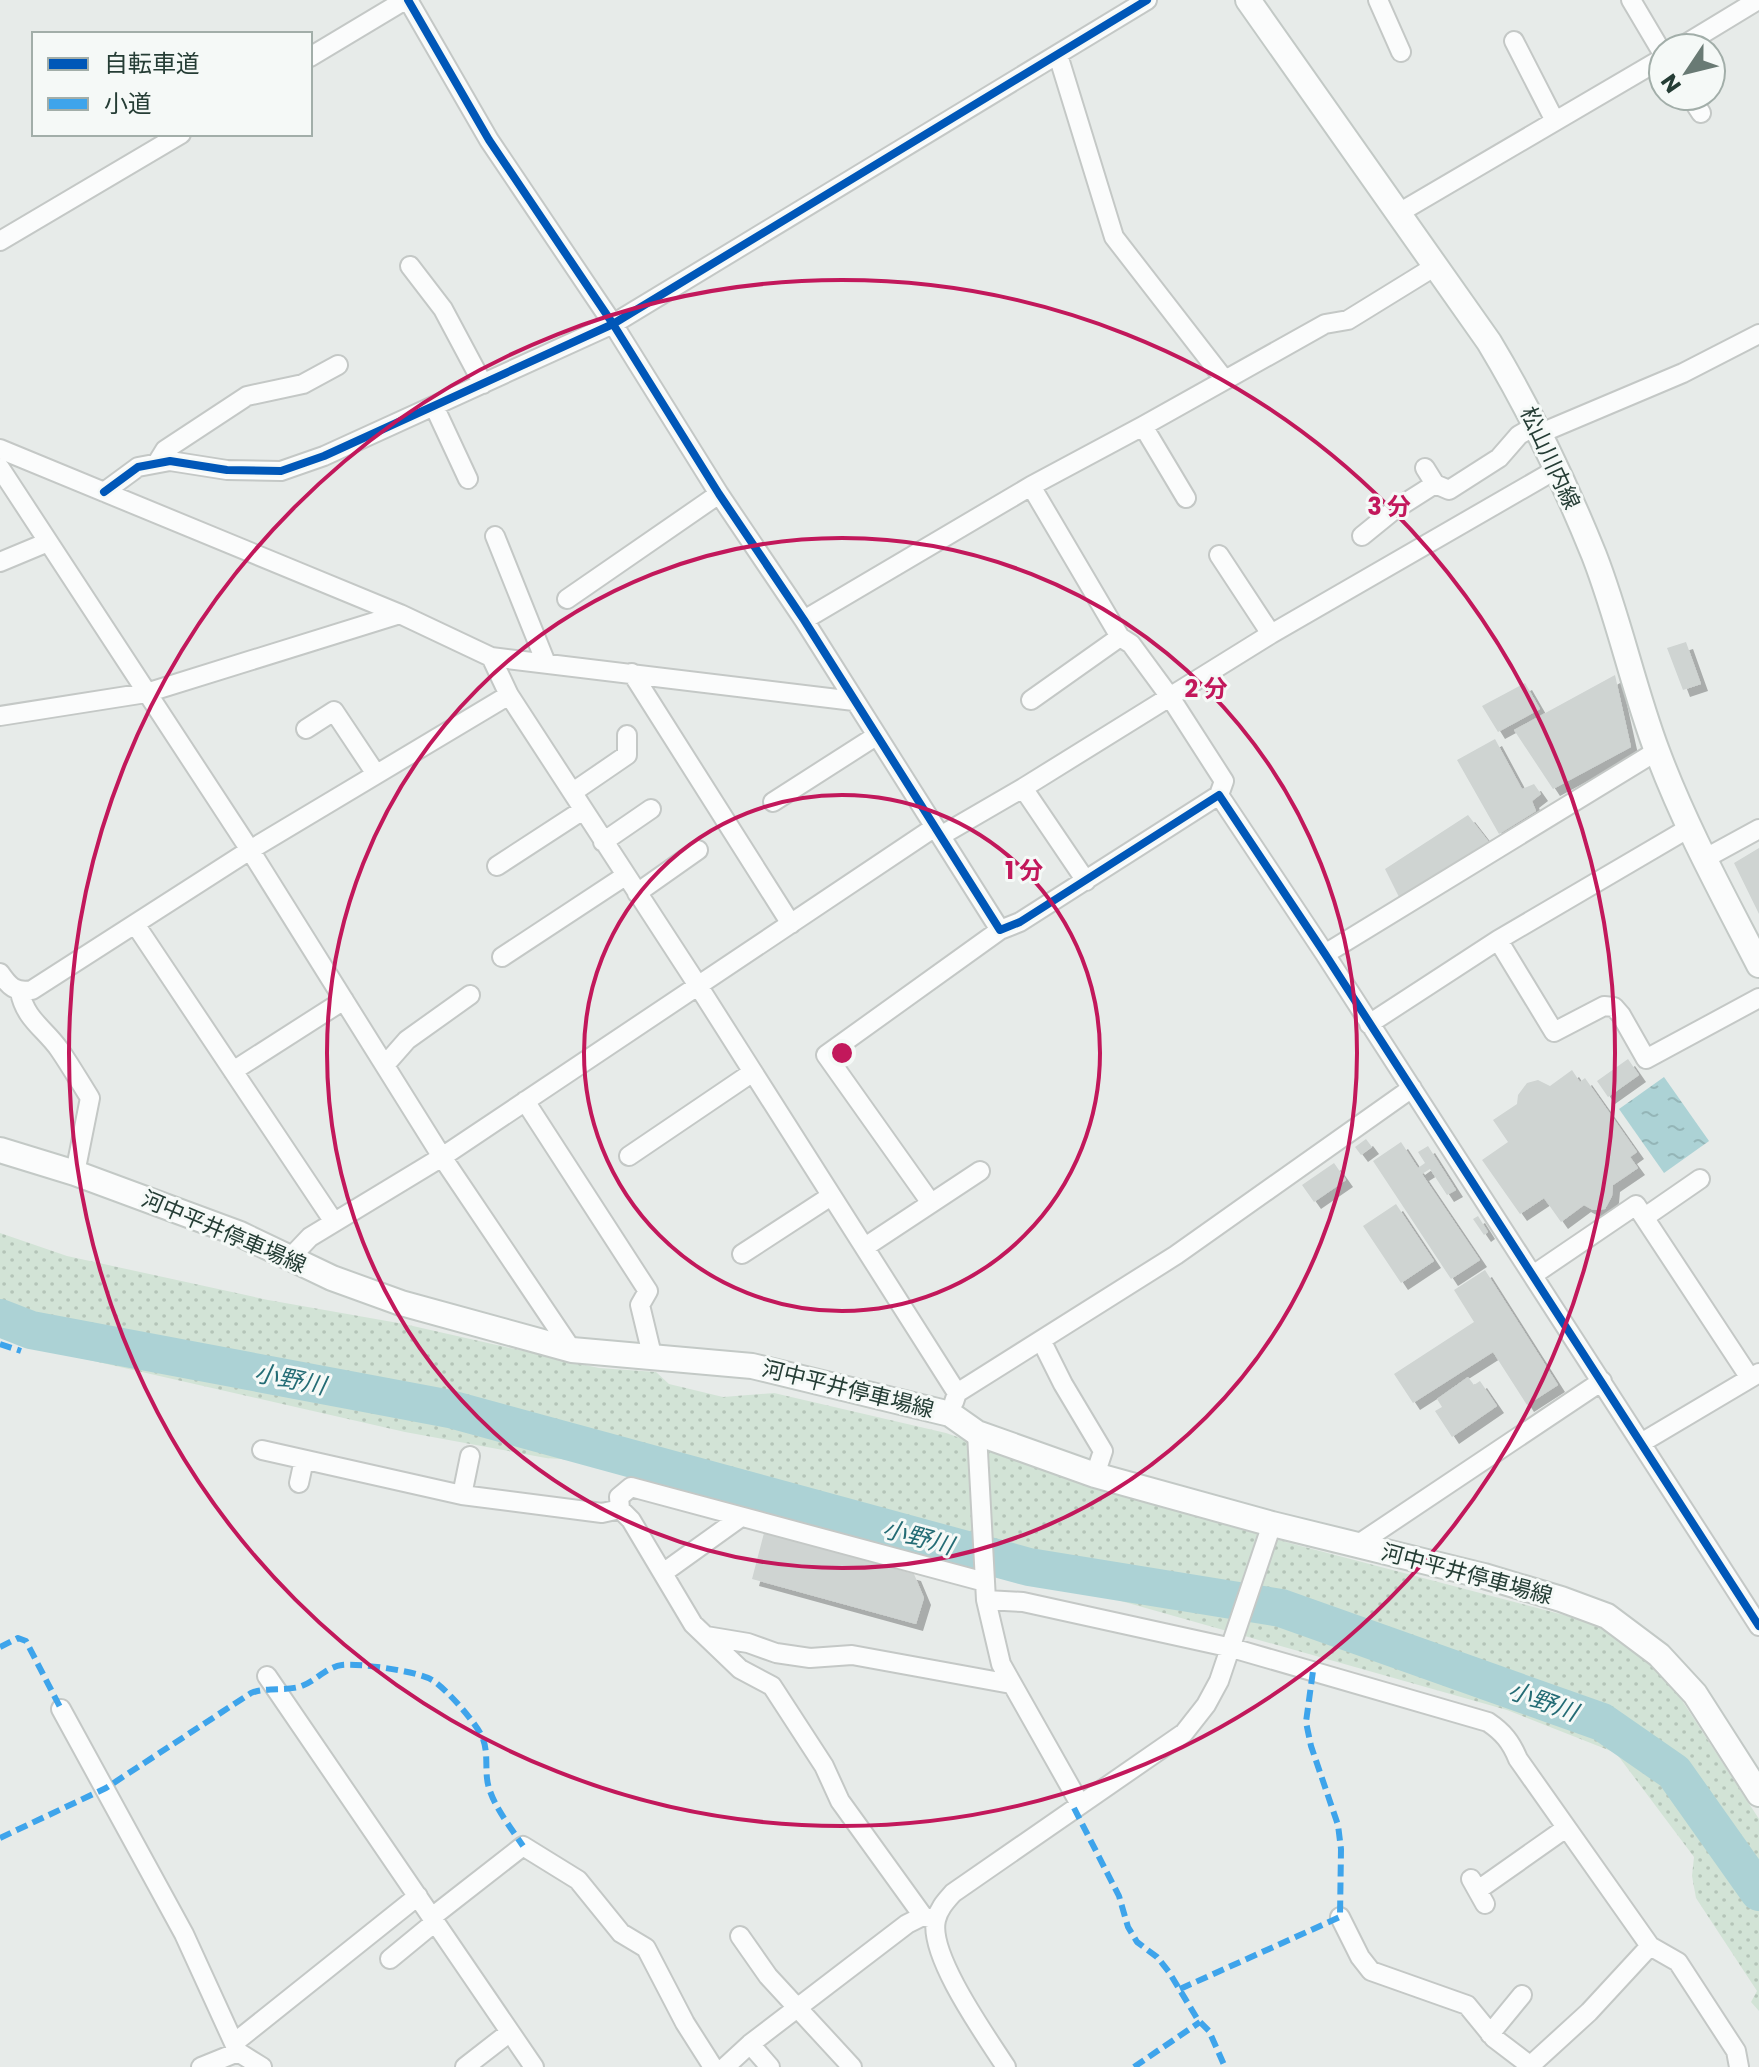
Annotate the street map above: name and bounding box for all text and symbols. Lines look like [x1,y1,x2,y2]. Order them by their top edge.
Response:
legend [32,32,312,136]
north arrow [1647,32,1727,112]
text: 自転車道 [104,47,200,80]
text: N [1654,68,1688,99]
text: 小道 [104,87,152,120]
street label: 松山川内線 [1513,402,1587,514]
text: 3 分 [1367,490,1411,523]
text: 2 分 [1185,672,1227,705]
text: 1 分 [1005,854,1043,887]
centre of rings [828,1039,856,1067]
street label: 河中平井停車場線 [137,1183,311,1281]
street label: 河中平井停車場線 [759,1353,937,1425]
water label: 小野川 [252,1356,331,1403]
water label: 小野川 [879,1512,960,1563]
street label: 河中平井停車場線 [1378,1536,1556,1612]
water label: 小野川 [1504,1673,1585,1730]

